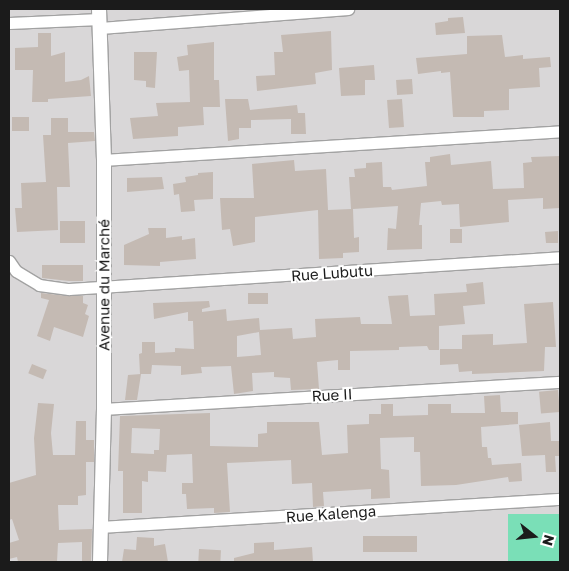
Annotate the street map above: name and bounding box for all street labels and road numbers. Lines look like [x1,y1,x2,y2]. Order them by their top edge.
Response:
street label: Avenue du Marché [95,219,113,351]
street label: Rue Lubutu [290,261,374,285]
street label: Rue II [311,385,353,405]
street label: Rue Kalenga [285,502,377,526]

